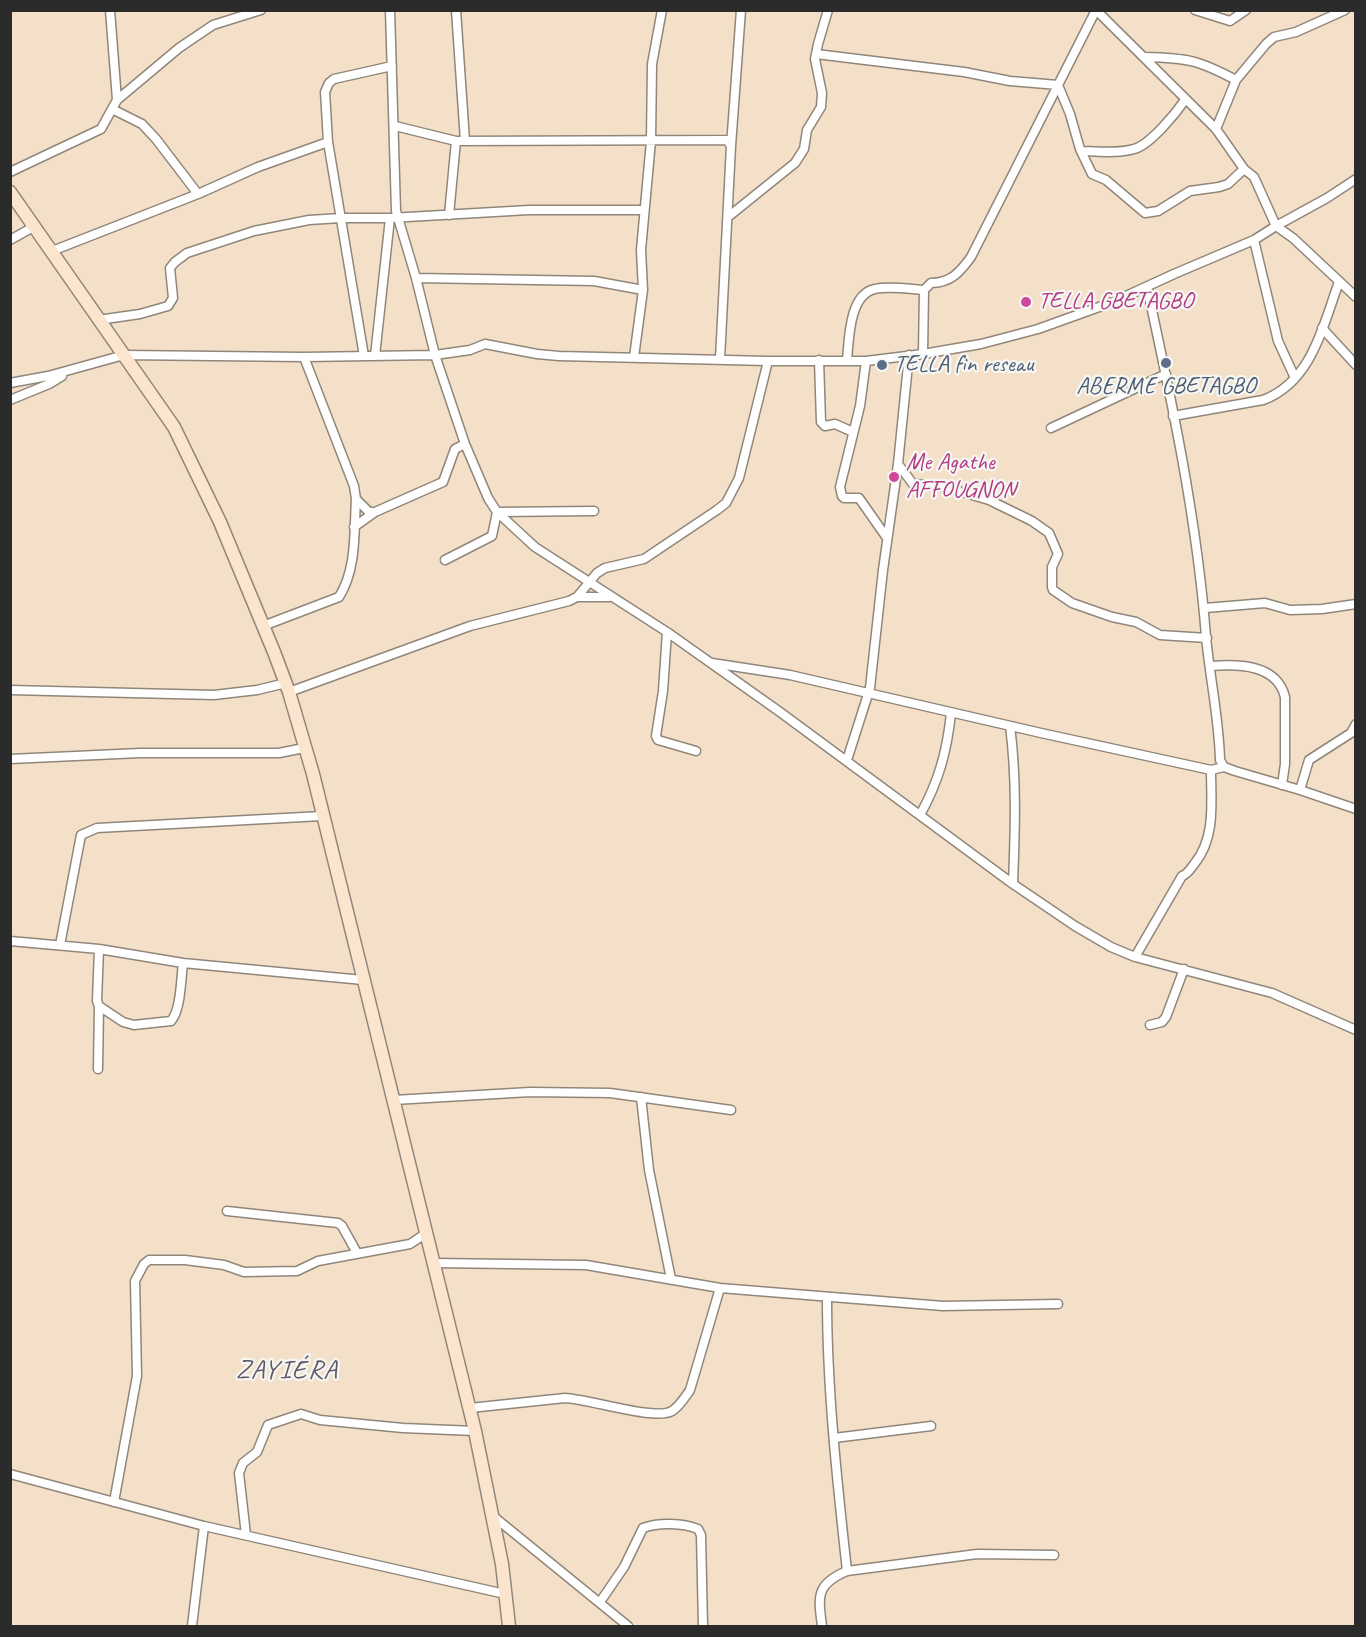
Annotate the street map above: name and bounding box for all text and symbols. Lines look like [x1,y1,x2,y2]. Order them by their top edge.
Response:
place label: TELLA GBETAGBO [1038,288,1193,316]
marker: TELLA GBETAGBO [1019,295,1033,309]
place label: TELLA fin reseau [894,351,1033,379]
marker: ABERME GBETAGBO [1159,356,1173,370]
marker: TELLA fin reseau [875,358,889,372]
place label: ABERME GBETAGBO [1076,373,1256,401]
place label: Me Agathe AFFOUGNON [906,449,1016,505]
marker: Me Agathe AFFOUGNON [887,470,901,484]
district label: ZAYIÉRA [235,1355,339,1387]

